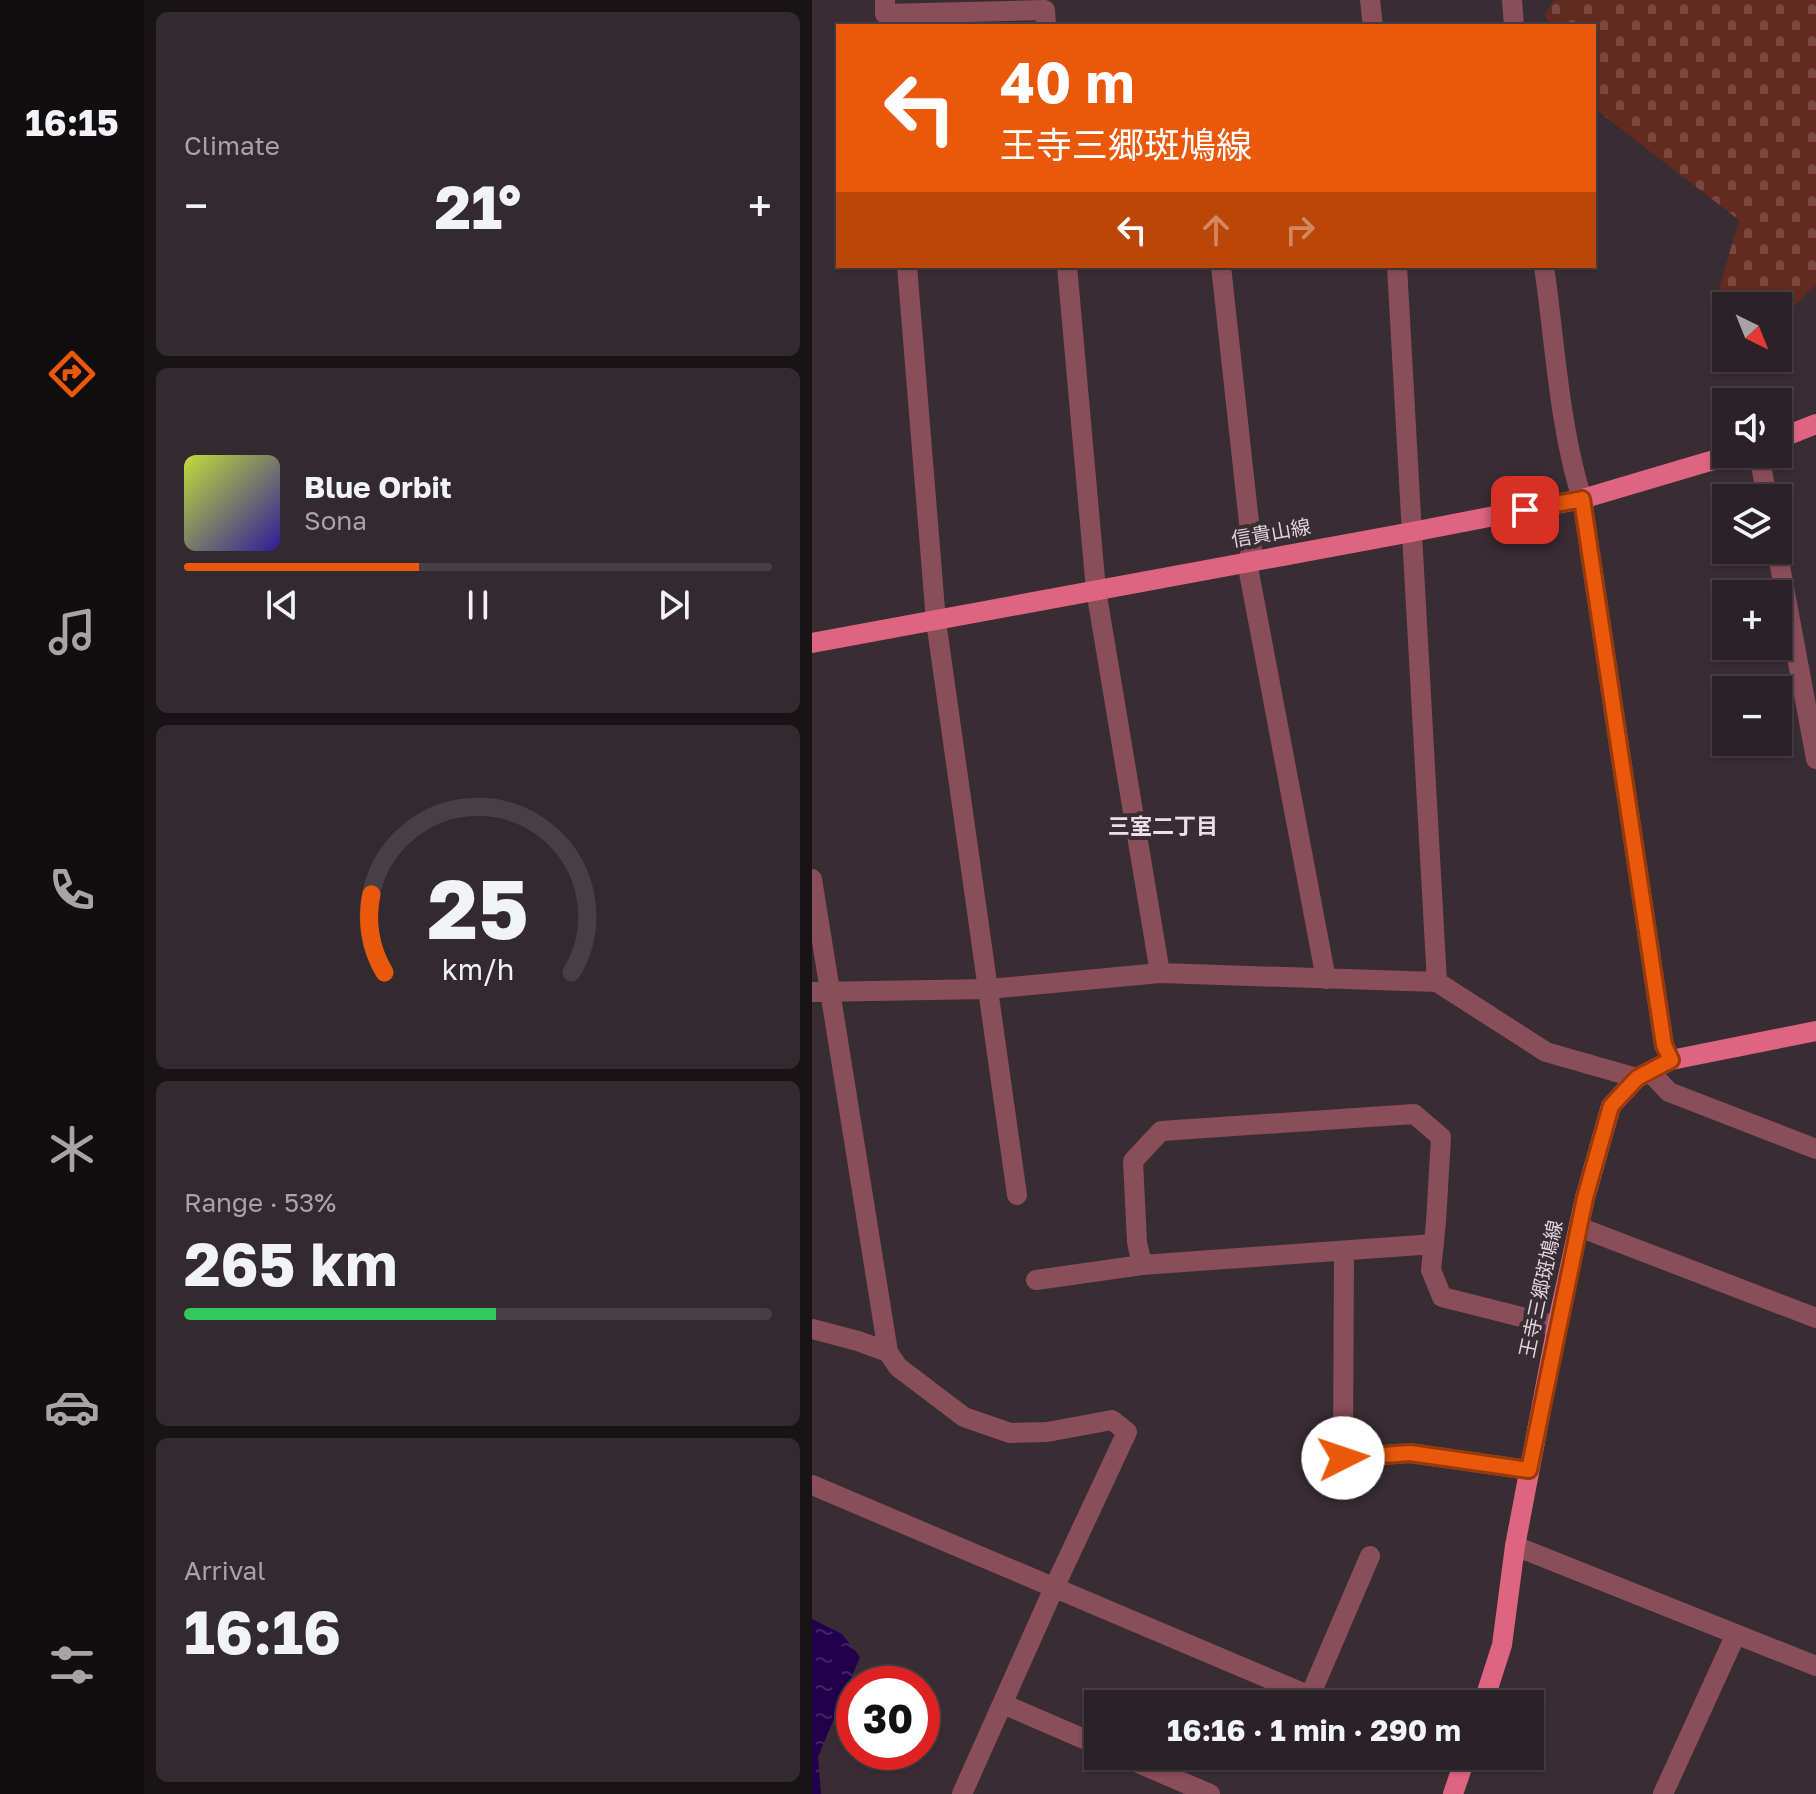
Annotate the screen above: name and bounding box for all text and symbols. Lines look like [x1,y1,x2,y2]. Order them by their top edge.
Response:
text: 40 m [1000,48,1134,115]
icon: left [868,56,972,160]
text: 16:15 [25,101,119,144]
text: 王寺三郷斑鳩線 [1000,123,1252,166]
text: Climate [184,130,280,161]
text: 21° [435,170,521,242]
text: − [184,179,208,232]
text: + [748,179,772,232]
icon: left [1110,208,1154,252]
icon: ahead [1194,208,1238,252]
icon: right [1278,208,1322,252]
north arrow [1712,292,1792,372]
map controls [1712,292,1792,756]
icon: directions [44,346,100,402]
button: sound [1712,388,1792,468]
text: Blue Orbit [304,469,452,505]
pin [1491,476,1559,544]
button: layers [1712,484,1792,564]
icon: arrive [1503,488,1547,532]
text: Sona [304,505,367,536]
street label: 信貴山線 [1229,513,1312,551]
button: + [1712,580,1792,660]
icon: previous [260,583,304,627]
icon: pause [456,583,500,627]
icon: next [652,583,696,627]
icon: music [44,604,100,660]
button: − [1712,676,1792,756]
district label: 三室二丁目 [1108,812,1218,839]
text: 25 [427,857,529,957]
icon: phone [44,862,100,918]
text: km/h [442,952,514,986]
icon: climate [44,1121,100,1177]
text: Range · 53% [184,1187,336,1218]
street label: 王寺三郷斑鳩線 [1514,1218,1566,1360]
text: 265 km [184,1227,398,1299]
icon: car [44,1379,100,1435]
position arrow [1301,1416,1385,1500]
text: Arrival [184,1555,265,1586]
text: 16:16 [184,1595,341,1667]
icon: filters [44,1637,100,1693]
speed limit sign: 30 [836,1666,940,1770]
text: 16:16 · 1 min · 290 m [1167,1712,1461,1748]

